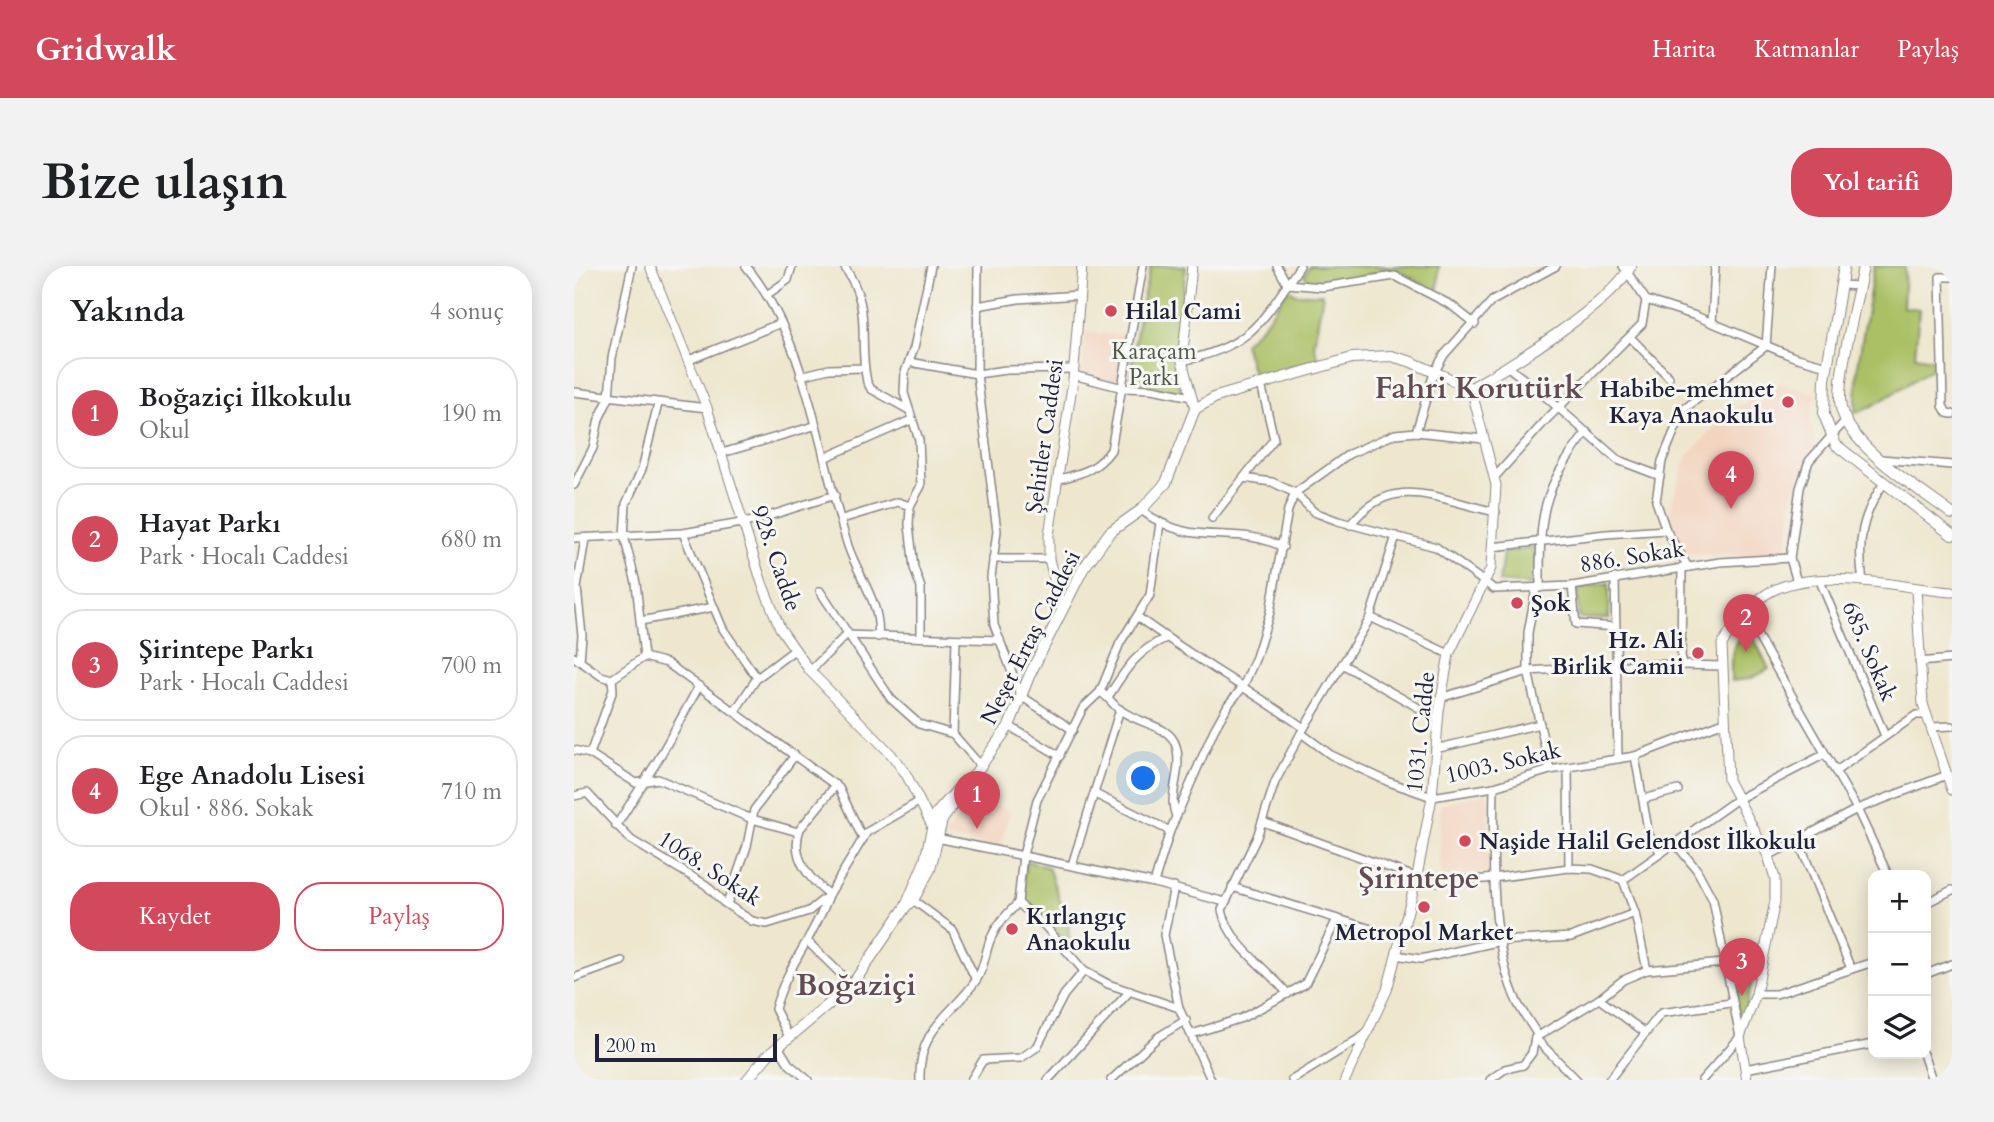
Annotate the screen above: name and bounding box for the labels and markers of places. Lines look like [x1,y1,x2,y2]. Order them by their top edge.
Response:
place label: Hilal Cami [1125,296,1241,327]
marker: Hilal Cami [1103,303,1119,319]
place label: Habibe-mehmet Kaya Anaokulu [1599,374,1774,431]
marker: Habibe-mehmet Kaya Anaokulu [1780,394,1796,410]
pin: 4 [1708,451,1754,509]
place label: Şok [1531,588,1572,619]
pin: 2 [1723,594,1769,652]
marker: Şok [1509,595,1525,611]
place label: Hz. Ali Birlik Camii [1551,625,1684,682]
marker: Hz. Ali Birlik Camii [1690,645,1706,661]
pin: 1 [954,771,1000,829]
place label: Naşide Halil Gelendost İlkokulu [1479,826,1817,857]
marker: Naşide Halil Gelendost İlkokulu [1457,833,1473,849]
marker: Metropol Market [1416,899,1432,915]
place label: Kırlangıç Anaokulu [1026,901,1131,958]
place label: Metropol Market [1335,917,1513,948]
marker: Kırlangıç Anaokulu [1004,921,1020,937]
pin: 3 [1719,938,1765,996]

